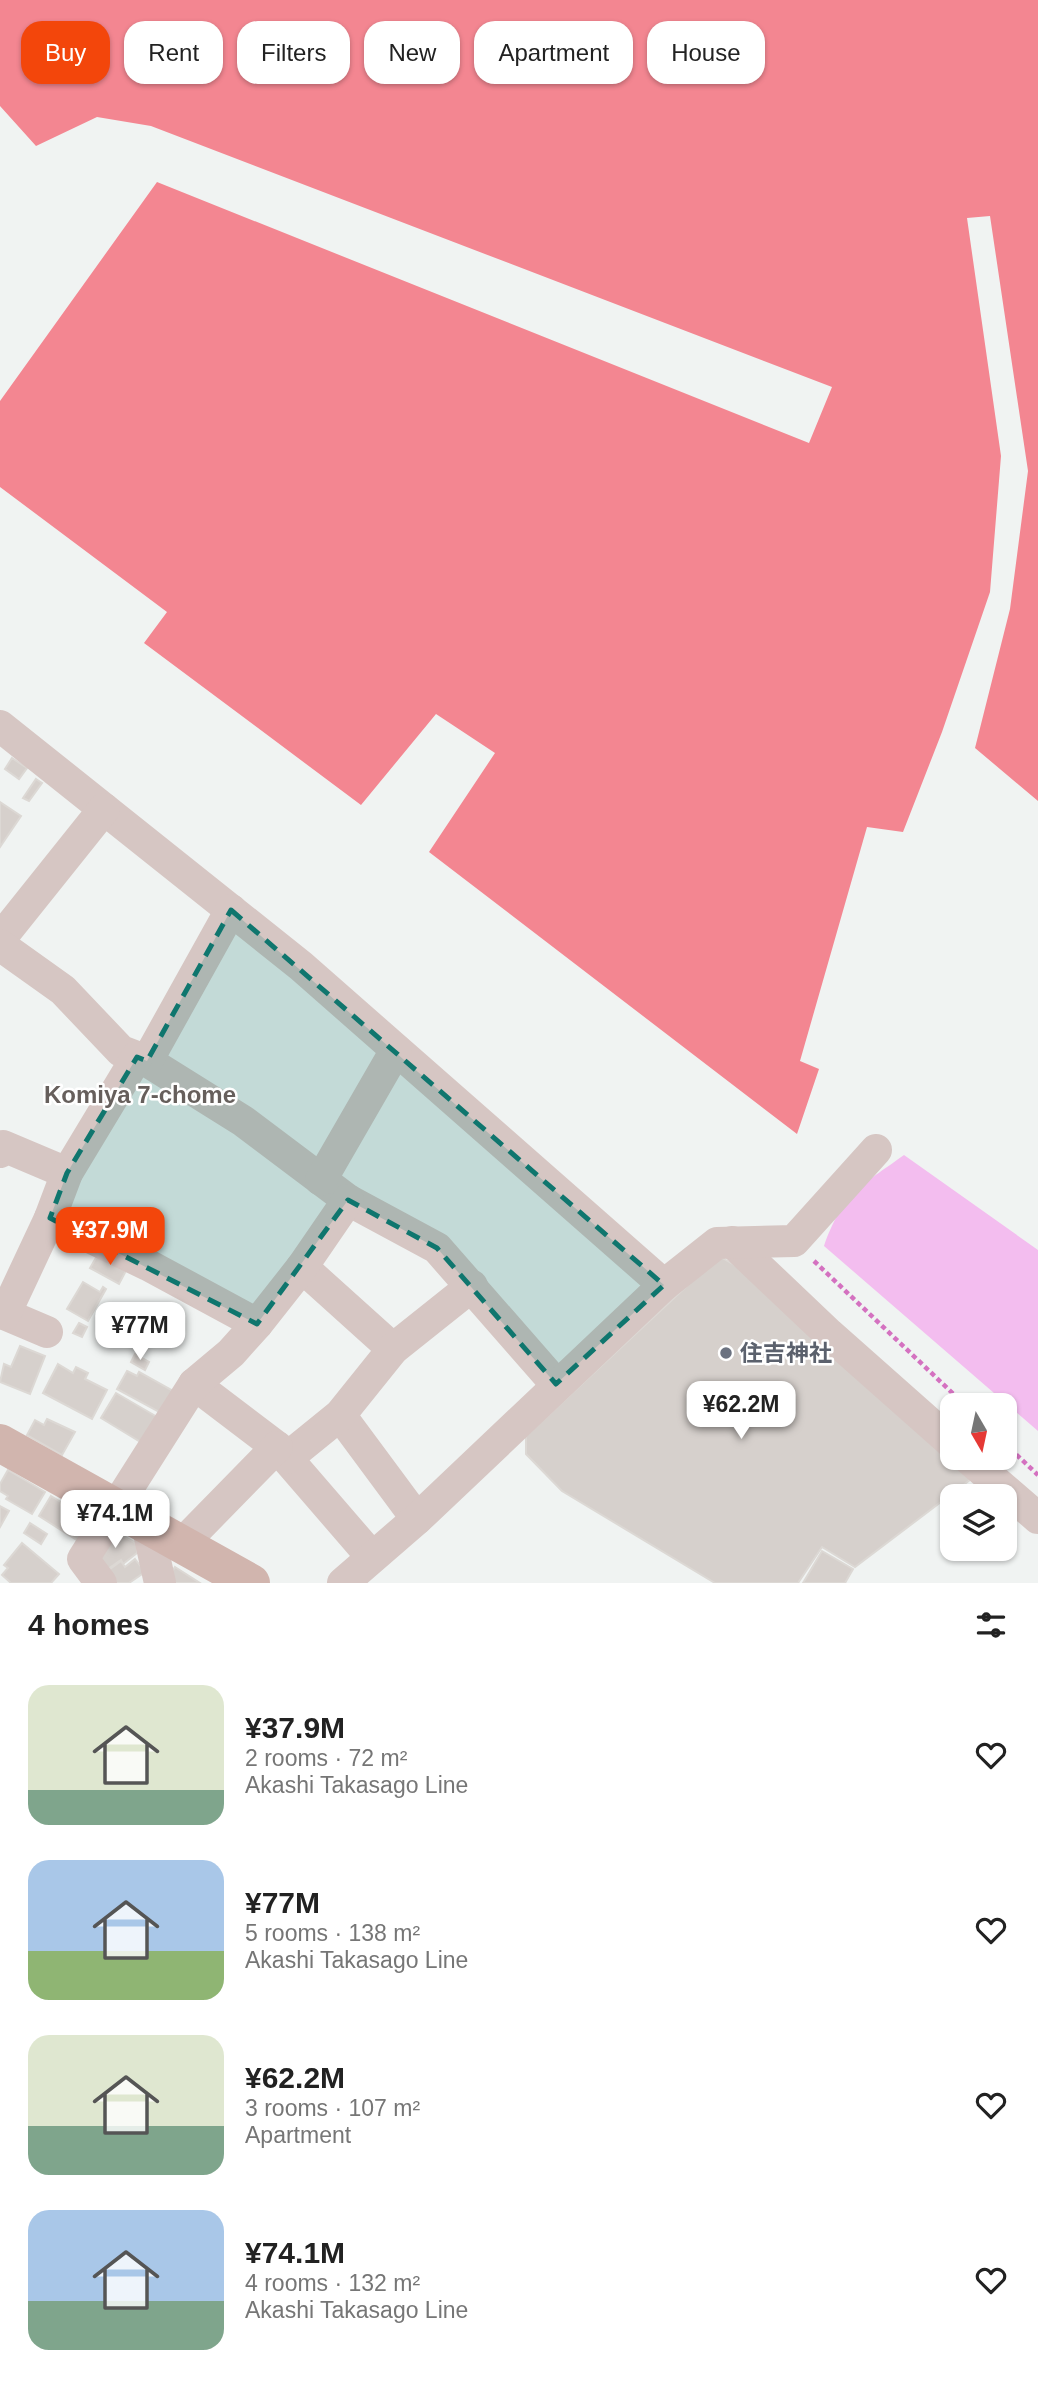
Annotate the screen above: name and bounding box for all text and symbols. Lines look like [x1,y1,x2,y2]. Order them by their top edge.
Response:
chip: Buy [21,21,110,84]
chip: Rent [124,21,223,84]
chip: Filters [237,21,350,84]
chip: New [364,21,460,84]
chip: Apartment [474,21,633,84]
chip: House [647,21,765,84]
district label: Komiya 7-chome [44,1081,236,1108]
pin: ¥37.9M [53,1208,167,1267]
text: ¥37.9M [72,1217,148,1243]
pin: ¥77M [99,1302,181,1362]
text: ¥77M [111,1312,169,1338]
place label: 住吉神社 [740,1340,832,1366]
marker: 住吉神社 [718,1345,734,1361]
pin: ¥62.2M [684,1382,798,1441]
text: ¥62.2M [703,1391,779,1417]
north arrow [940,1393,1017,1470]
map controls [940,1393,1017,1561]
button: layers [940,1484,1017,1561]
pin: ¥74.1M [58,1490,172,1550]
text: ¥74.1M [77,1500,153,1526]
icon: filters [972,1606,1010,1644]
text: 4 homes [28,1608,150,1641]
text: ¥37.9M [245,1711,345,1744]
icon: home [84,1713,168,1797]
icon: heart [972,1736,1010,1774]
text: 2 rooms · 72 m² [245,1745,407,1771]
text: Akashi Takasago Line [245,1772,468,1798]
text: ¥77M [245,1886,320,1919]
icon: home [84,1888,168,1972]
icon: heart [972,1911,1010,1949]
text: 5 rooms · 138 m² [245,1920,420,1946]
text: Akashi Takasago Line [245,1947,468,1973]
text: ¥62.2M [245,2061,345,2094]
icon: home [84,2063,168,2147]
icon: heart [972,2086,1010,2124]
text: 3 rooms · 107 m² [245,2095,420,2121]
text: Apartment [245,2122,351,2148]
text: ¥74.1M [245,2236,345,2269]
icon: home [84,2238,168,2322]
icon: heart [972,2261,1010,2299]
text: 4 rooms · 132 m² [245,2270,420,2296]
text: Akashi Takasago Line [245,2297,468,2323]

